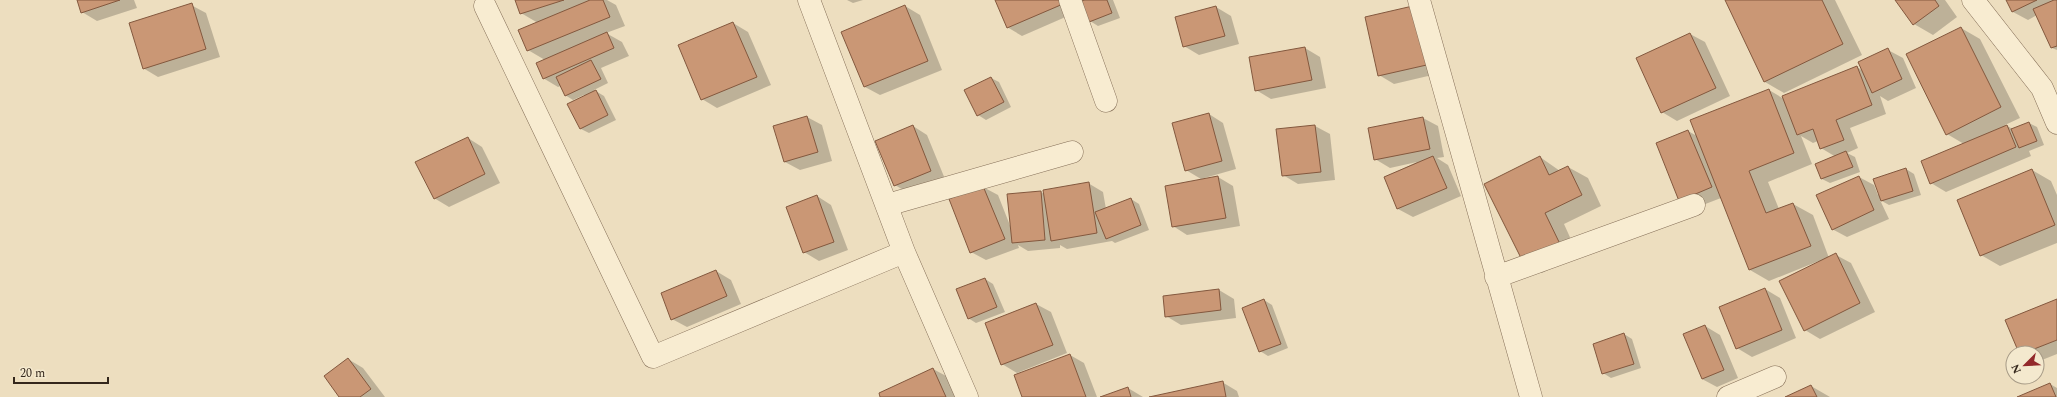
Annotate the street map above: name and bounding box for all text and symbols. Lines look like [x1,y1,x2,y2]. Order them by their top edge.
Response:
north arrow [2005,345,2045,385]
scale bar [14,359,108,385]
text: N [2007,361,2026,376]
text: 20 m [20,364,45,383]

